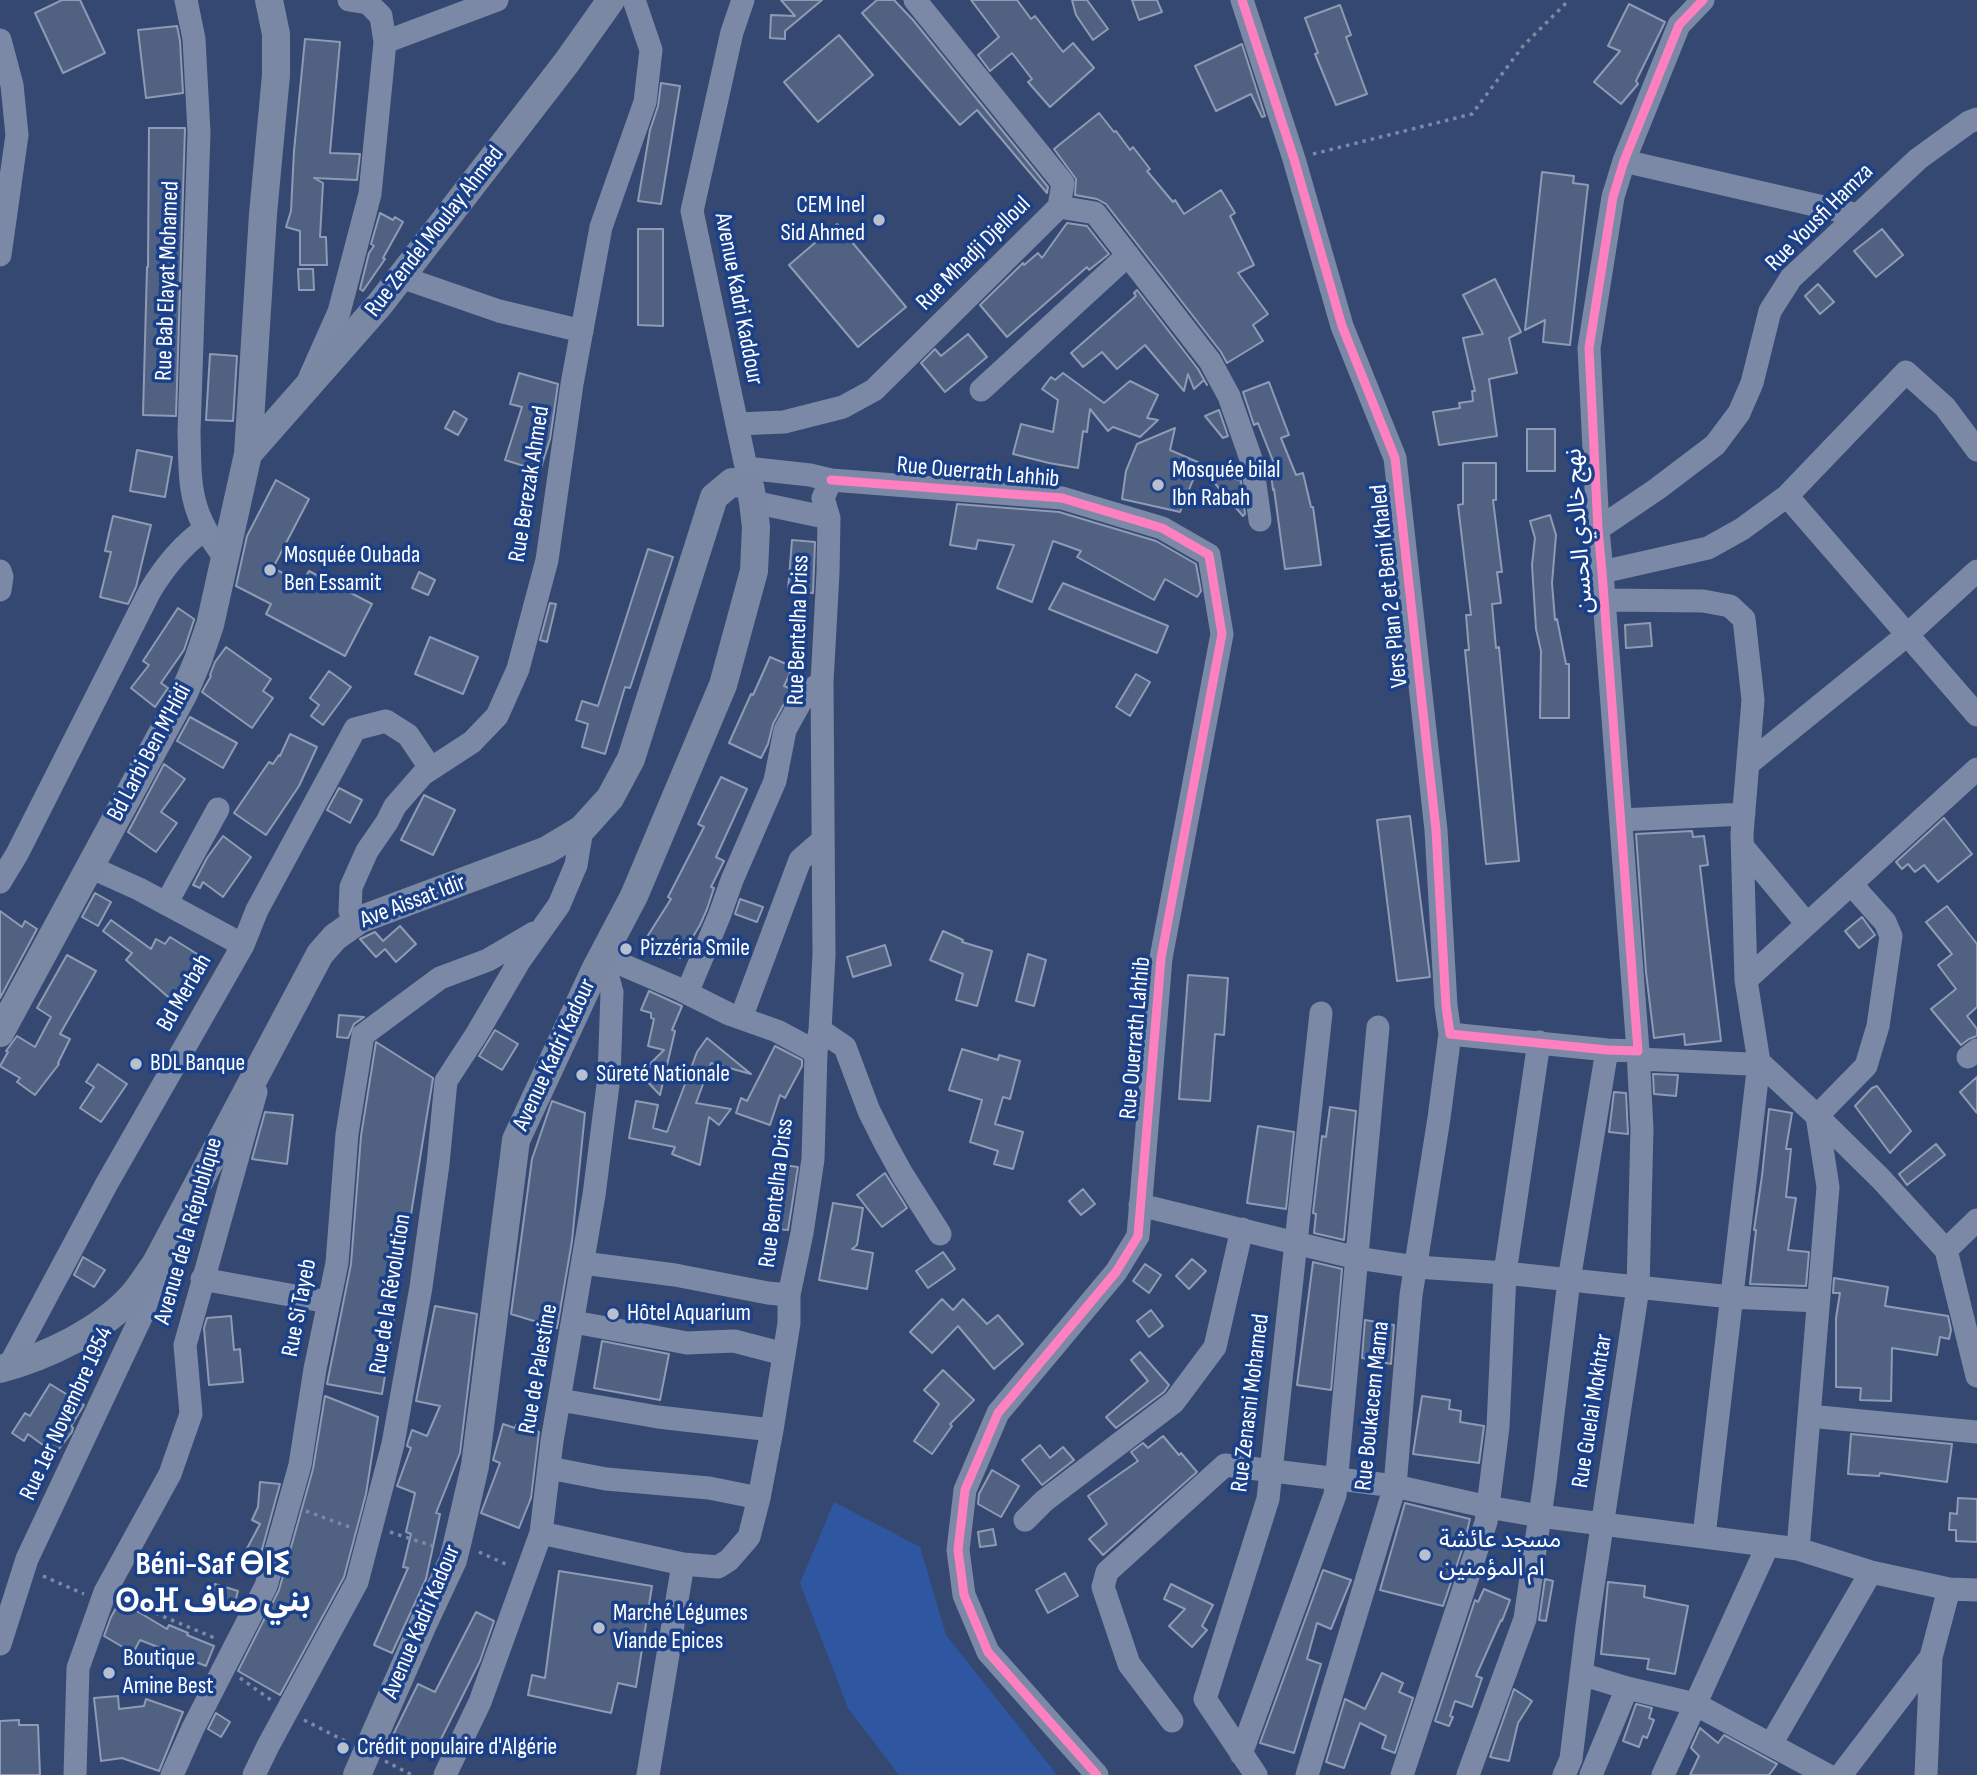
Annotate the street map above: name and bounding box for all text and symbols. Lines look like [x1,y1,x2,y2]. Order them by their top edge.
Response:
street label: Rue Zendel Moulay Ahmed [359,141,511,323]
street label: Rue Yousfi Hamza [1760,158,1880,278]
street label: Rue Bab Elayat Mohamed [150,181,186,381]
street label: Rue Mhadji Djelloul [911,191,1037,317]
place label: CEM Inel Sid Ahmed [781,192,865,248]
street label: Avenue Kadri Kaddour [707,211,769,387]
marker: CEM Inel Sid Ahmed [871,212,887,228]
street label: Rue Berezak Ahmed [503,404,557,564]
street label: نهج خالدي الحسن [1560,448,1600,614]
street label: Rue Ouerrath Lahhib [895,452,1061,494]
place label: Mosquée bilal Ibn Rabah [1172,457,1281,513]
marker: Mosquée bilal Ibn Rabah [1150,477,1166,493]
street label: Vers Plan 2 et Beni Khaled [1365,483,1415,689]
place label: Mosquée Oubada Ben Essamit [284,542,420,598]
street label: Rue Bentelha Driss [782,555,816,705]
marker: Mosquée Oubada Ben Essamit [262,562,278,578]
street label: Bd Larbi Ben M'Hidi [102,679,198,827]
street label: Ave Aissat Idir [356,869,470,935]
place label: Pizzéria Smile [640,935,750,963]
marker: Pizzéria Smile [618,941,634,957]
street label: Bd Merbah [151,949,219,1037]
street label: Rue Ouerrath Lahhib [1115,955,1157,1121]
street label: Avenue Kadri Kadour [507,974,603,1136]
place label: BDL Banque [150,1050,245,1078]
marker: BDL Banque [128,1056,144,1072]
place label: Sûreté Nationale [596,1061,730,1089]
marker: Sûreté Nationale [574,1067,590,1083]
street label: Rue Bentelha Driss [754,1117,800,1269]
street label: Avenue de la République [149,1134,229,1328]
street label: Rue de la Révolution [364,1212,418,1376]
street label: Rue Si Tayeb [276,1257,324,1359]
place label: Hôtel Aquarium [627,1300,751,1328]
street label: Rue de Palestine [513,1302,565,1436]
marker: Hôtel Aquarium [605,1306,621,1322]
street label: Rue Zenasni Mohamed [1226,1312,1276,1494]
street label: Rue Boukacem Mama [1350,1320,1396,1492]
street label: Rue 1er Novembre 1954 [14,1323,120,1505]
street label: Rue Guelai Mokhtar [1567,1332,1619,1490]
place label: مسجد عائشة ام المؤمنين [1439,1527,1561,1583]
street label: Avenue Kadri Kadour [377,1541,467,1703]
district label: Béni-Saf ⴱⵏⵉ ⵙⴰⴼ بني صاف [115,1547,311,1622]
marker: مسجد عائشة ام المؤمنين [1417,1547,1433,1563]
place label: Marché Légumes Viande Epices [613,1600,748,1656]
marker: Marché Légumes Viande Epices [591,1620,607,1636]
place label: Boutique Amine Best [123,1645,214,1701]
marker: Boutique Amine Best [101,1665,117,1681]
place label: Crédit populaire d'Algérie [357,1734,557,1762]
marker: Crédit populaire d'Algérie [335,1740,351,1756]

